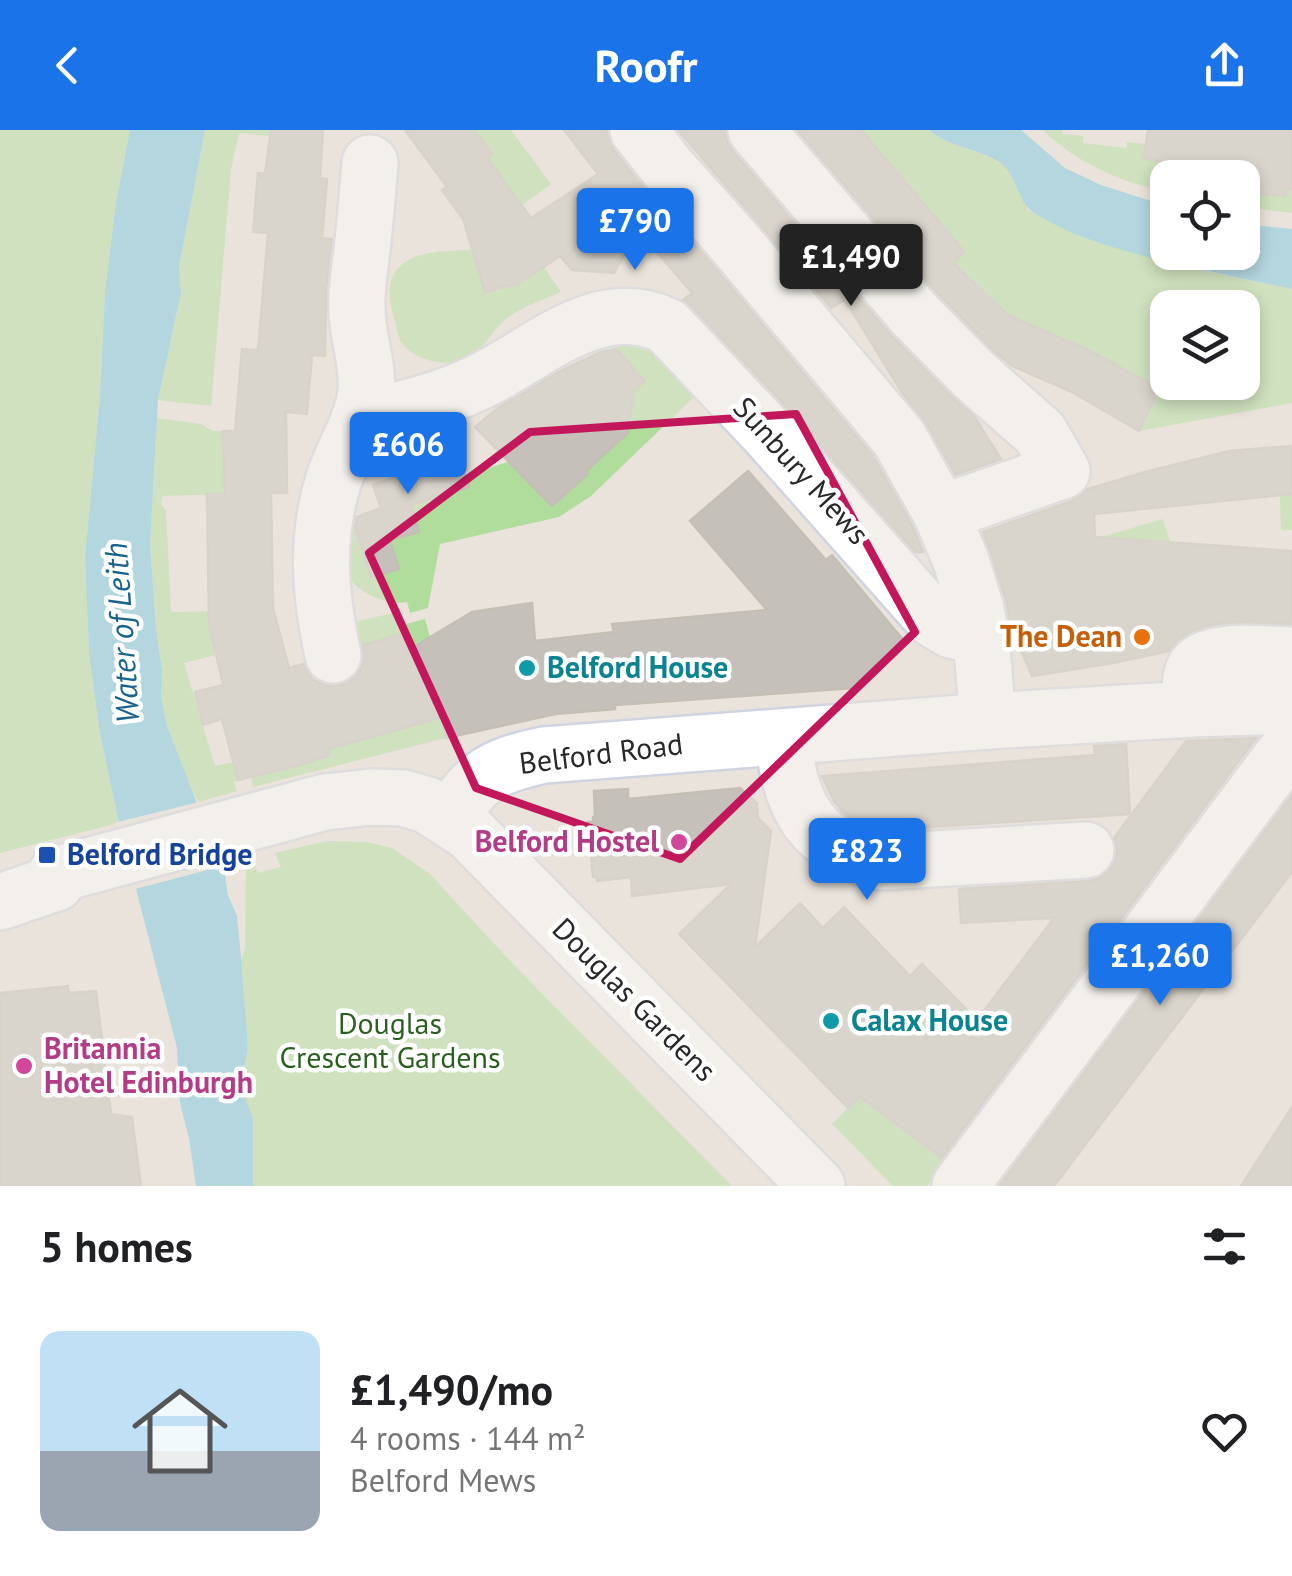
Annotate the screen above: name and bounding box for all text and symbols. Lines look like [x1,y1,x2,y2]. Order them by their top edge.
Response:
text: Roofr [595,36,697,94]
icon: back [40,38,95,93]
icon: share [1197,38,1252,93]
map controls [1150,160,1260,400]
button: locate [1150,160,1260,270]
pin: £790 [576,188,694,273]
text: £790 [599,199,671,241]
pin: £1,490 [770,224,932,309]
text: £1,490 [802,235,900,277]
button: layers [1150,290,1260,400]
street label: Sunbury Mews [726,388,879,552]
pin: £606 [349,412,467,497]
text: £606 [372,423,444,465]
water label: Water of Leith [94,541,148,725]
place label: The Dean [1000,616,1122,655]
marker: The Dean [1131,626,1153,648]
place label: Belford House [547,647,728,686]
marker: Belford House [516,657,538,679]
street label: Belford Road [517,723,685,782]
pin: £823 [808,818,926,903]
place label: Belford Hostel [475,821,659,860]
text: £823 [831,829,903,871]
marker: Belford Hostel [668,831,690,853]
place label: Belford Bridge [67,834,253,873]
marker: Belford Bridge [36,844,58,866]
street label: Douglas Gardens [545,909,725,1089]
pin: £1,260 [1079,923,1241,1008]
text: £1,260 [1111,934,1209,976]
place label: Calax House [851,1000,1008,1039]
park label: Douglas Crescent Gardens [279,1003,501,1076]
marker: Calax House [820,1010,842,1032]
place label: Britannia Hotel Edinburgh [44,1028,253,1101]
marker: Britannia Hotel Edinburgh [13,1055,35,1077]
text: 5 homes [40,1219,193,1274]
icon: filters [1197,1219,1252,1274]
text: £1,490/mo [350,1362,553,1417]
icon: home [120,1371,240,1491]
icon: heart [1197,1404,1252,1459]
text: 4 rooms · 144 m² [350,1417,586,1459]
text: Belford Mews [350,1459,536,1501]

